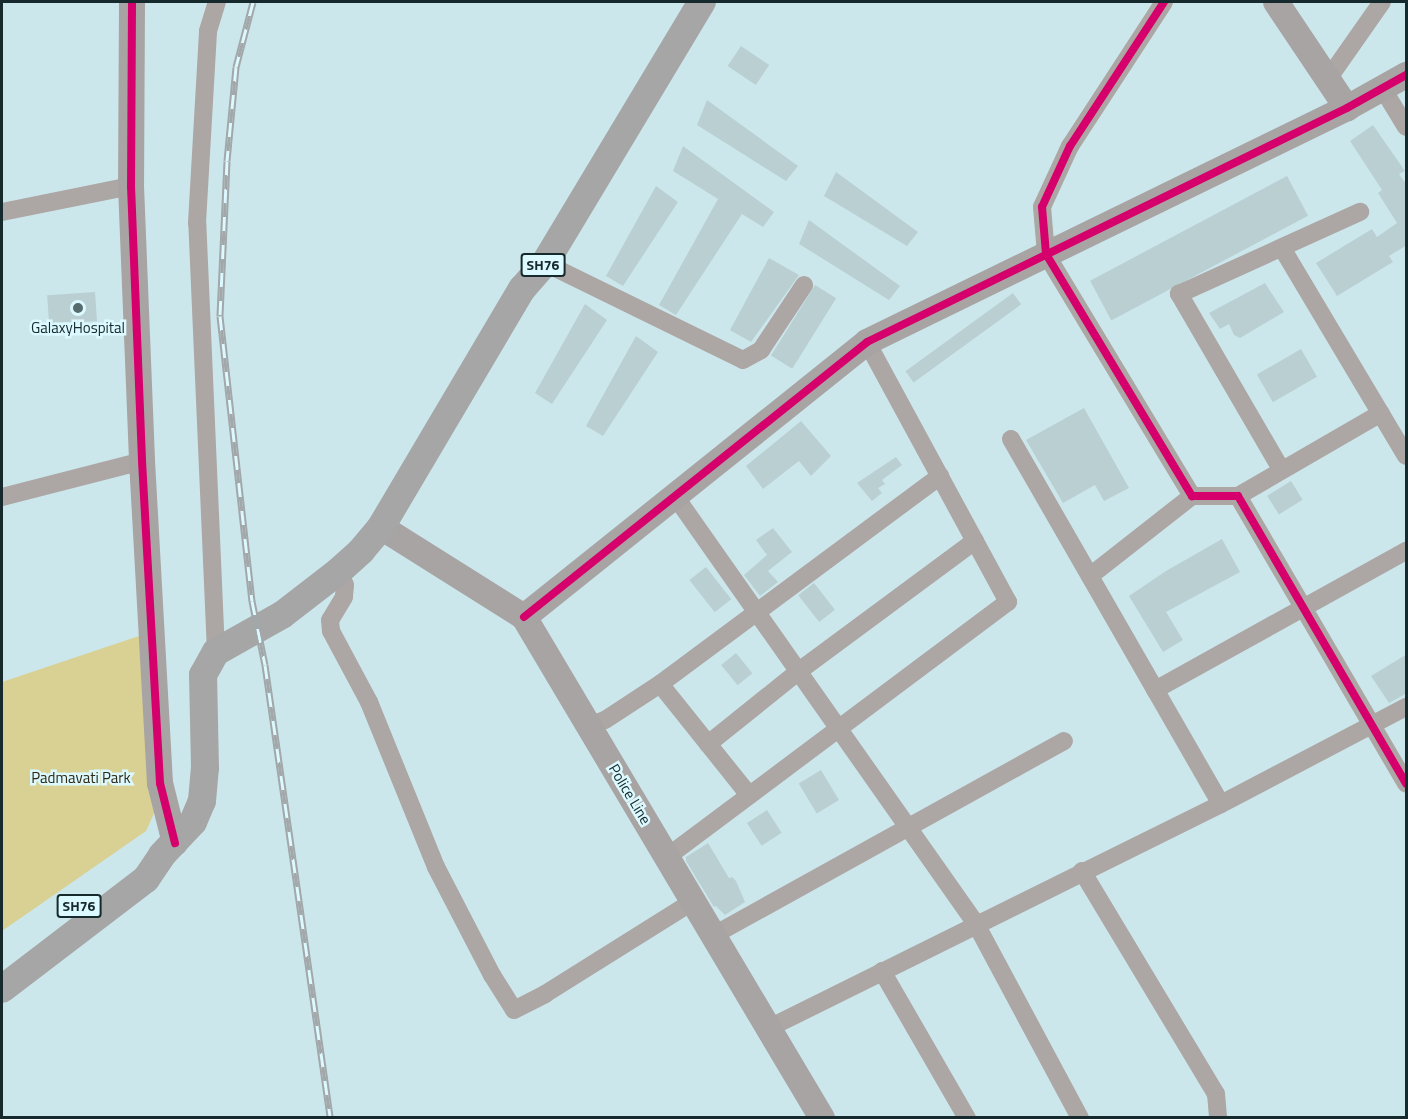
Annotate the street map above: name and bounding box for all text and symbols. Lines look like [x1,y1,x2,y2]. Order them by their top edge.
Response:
road number: SH76 [520,254,566,276]
marker: GalaxyHospital [69,299,87,317]
place label: GalaxyHospital [31,319,125,337]
street label: Police Line [605,761,655,827]
park label: Padmavati Park [31,769,131,787]
road number: SH76 [56,895,101,917]

